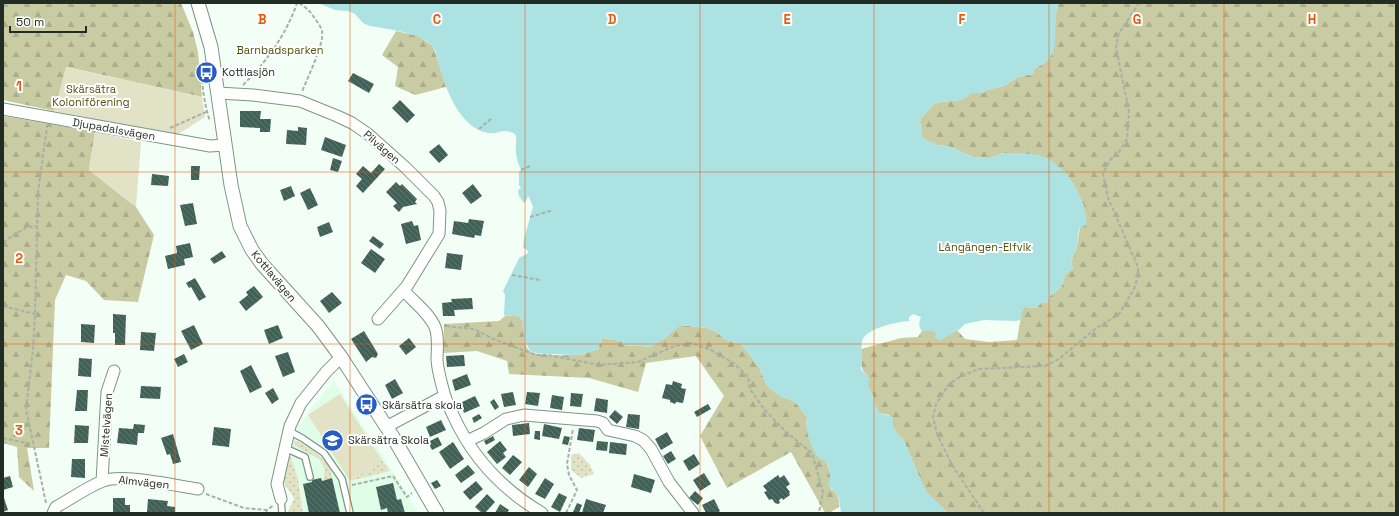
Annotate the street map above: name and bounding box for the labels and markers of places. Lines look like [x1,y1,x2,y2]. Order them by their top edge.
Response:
bus stop icon: Kottlasjön [194,59,220,85]
place label: Kottlasjön [222,65,275,79]
bus stop icon: Skärsätra skola [353,392,379,418]
place label: Skärsätra skola [382,398,463,412]
school or university icon: Skärsätra Skola [319,427,345,453]
place label: Skärsätra Skola [348,433,430,447]

